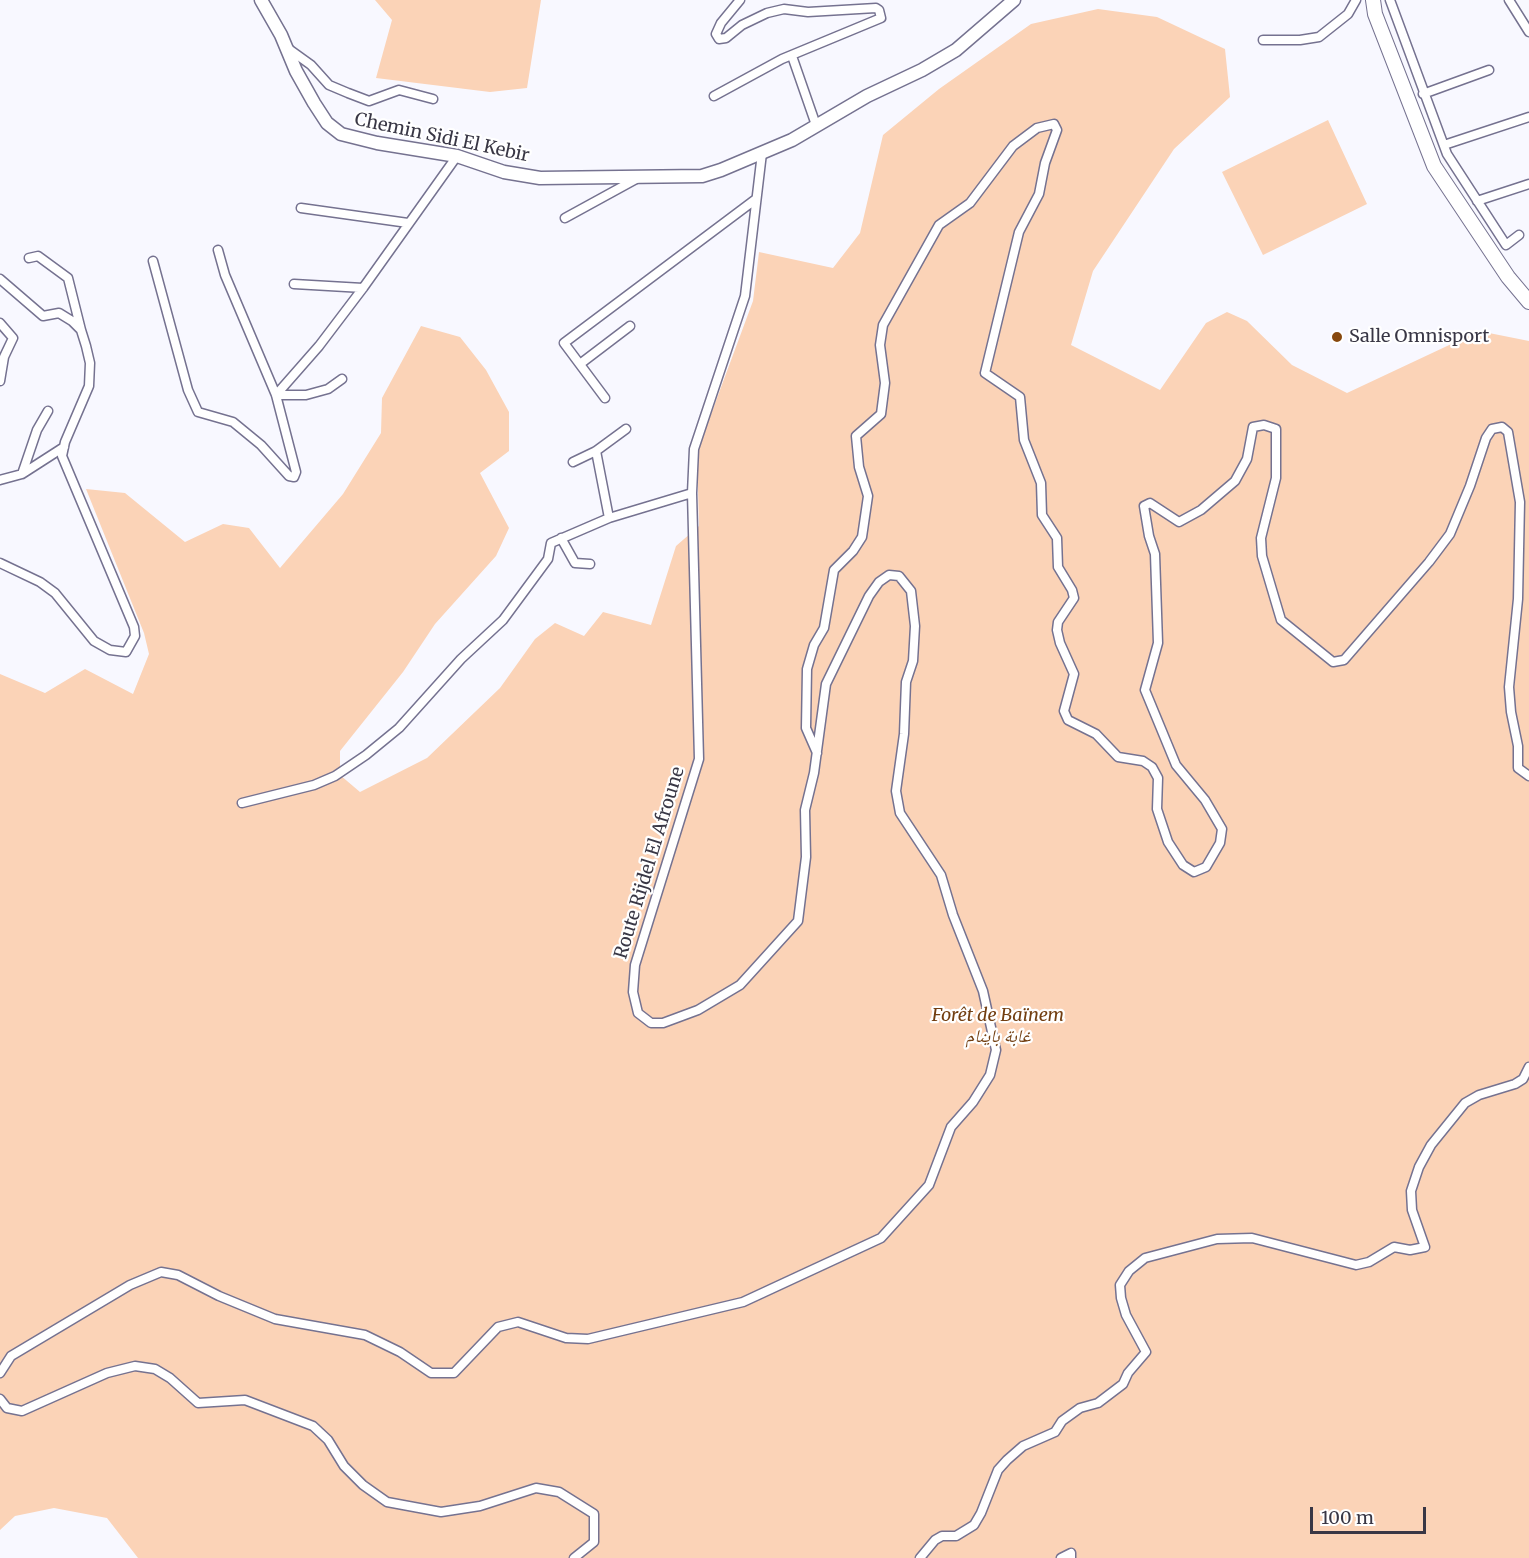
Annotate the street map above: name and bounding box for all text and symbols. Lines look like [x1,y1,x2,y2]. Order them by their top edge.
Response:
street label: Chemin Sidi El Kebir [353,109,531,167]
place label: Salle Omnisport [1349,326,1489,348]
marker: Salle Omnisport [1330,330,1344,344]
street label: Route Rijdel El Afroune [610,764,690,962]
park label: Forêt de Baïnem غابة باينام [932,1005,1064,1048]
scale bar [1313,1495,1428,1533]
text: 100 m [1321,1506,1374,1529]

